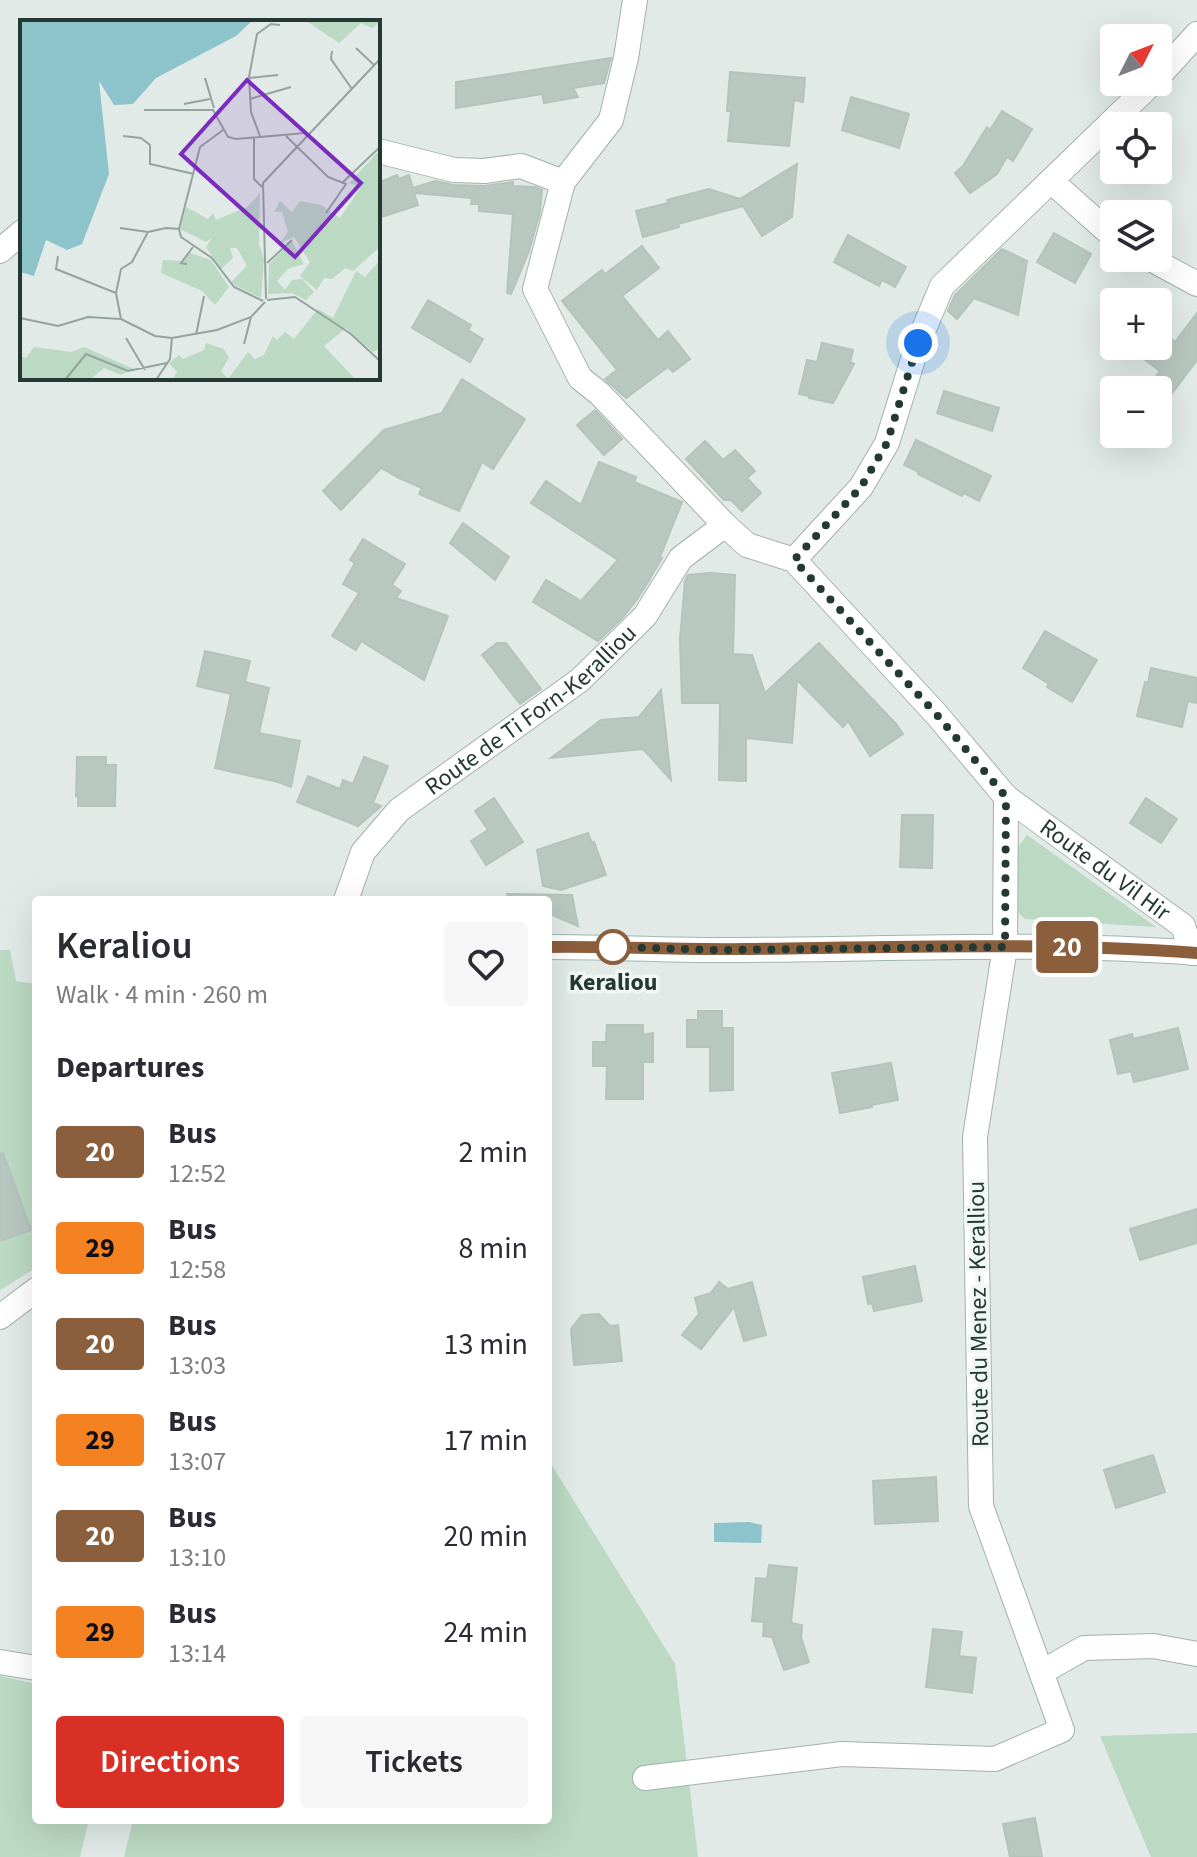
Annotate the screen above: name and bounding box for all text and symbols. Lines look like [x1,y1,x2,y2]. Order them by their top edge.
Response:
inset map [20,20,380,380]
north arrow [1100,24,1172,96]
map controls [1100,24,1172,448]
button: locate [1100,112,1172,184]
button: layers [1100,200,1172,272]
button: + [1100,288,1172,360]
your location [898,323,938,363]
button: − [1100,376,1172,448]
street label: Route de Ti Forn-Keralliou [418,616,645,804]
street label: Route du Vil Hir [1032,810,1178,930]
text: Keraliou [56,919,193,973]
line badge: 20 [1031,921,1103,973]
button: heart [444,922,528,1006]
text: 20 [1052,927,1082,967]
marker: Keraliou [596,930,630,964]
place label: Keraliou [569,965,657,1000]
text: Walk · 4 min · 260 m [56,976,268,1013]
text: Departures [56,1046,204,1089]
text: Bus [168,1112,216,1155]
text: 2 min [458,1131,528,1174]
text: 20 [85,1132,115,1172]
text: 12:52 [168,1155,226,1192]
street label: Route du Menez - Keralliou [959,1180,998,1448]
text: Bus [168,1208,216,1251]
text: 8 min [458,1227,528,1270]
text: 29 [85,1228,115,1268]
text: 12:58 [168,1251,226,1288]
text: Bus [168,1304,216,1347]
text: 13 min [444,1323,528,1366]
text: 20 [85,1324,115,1364]
text: 13:03 [168,1347,226,1384]
text: Bus [168,1400,216,1443]
text: 17 min [444,1419,528,1462]
text: 29 [85,1420,115,1460]
text: 13:07 [168,1443,226,1480]
text: Bus [168,1496,216,1539]
text: 20 min [444,1515,528,1558]
text: 20 [85,1516,115,1556]
text: 13:10 [168,1539,226,1576]
text: Bus [168,1592,216,1635]
text: 24 min [444,1611,528,1654]
text: 29 [85,1612,115,1652]
text: 13:14 [168,1635,226,1672]
button: Directions [56,1716,284,1808]
button: Tickets [300,1716,528,1808]

